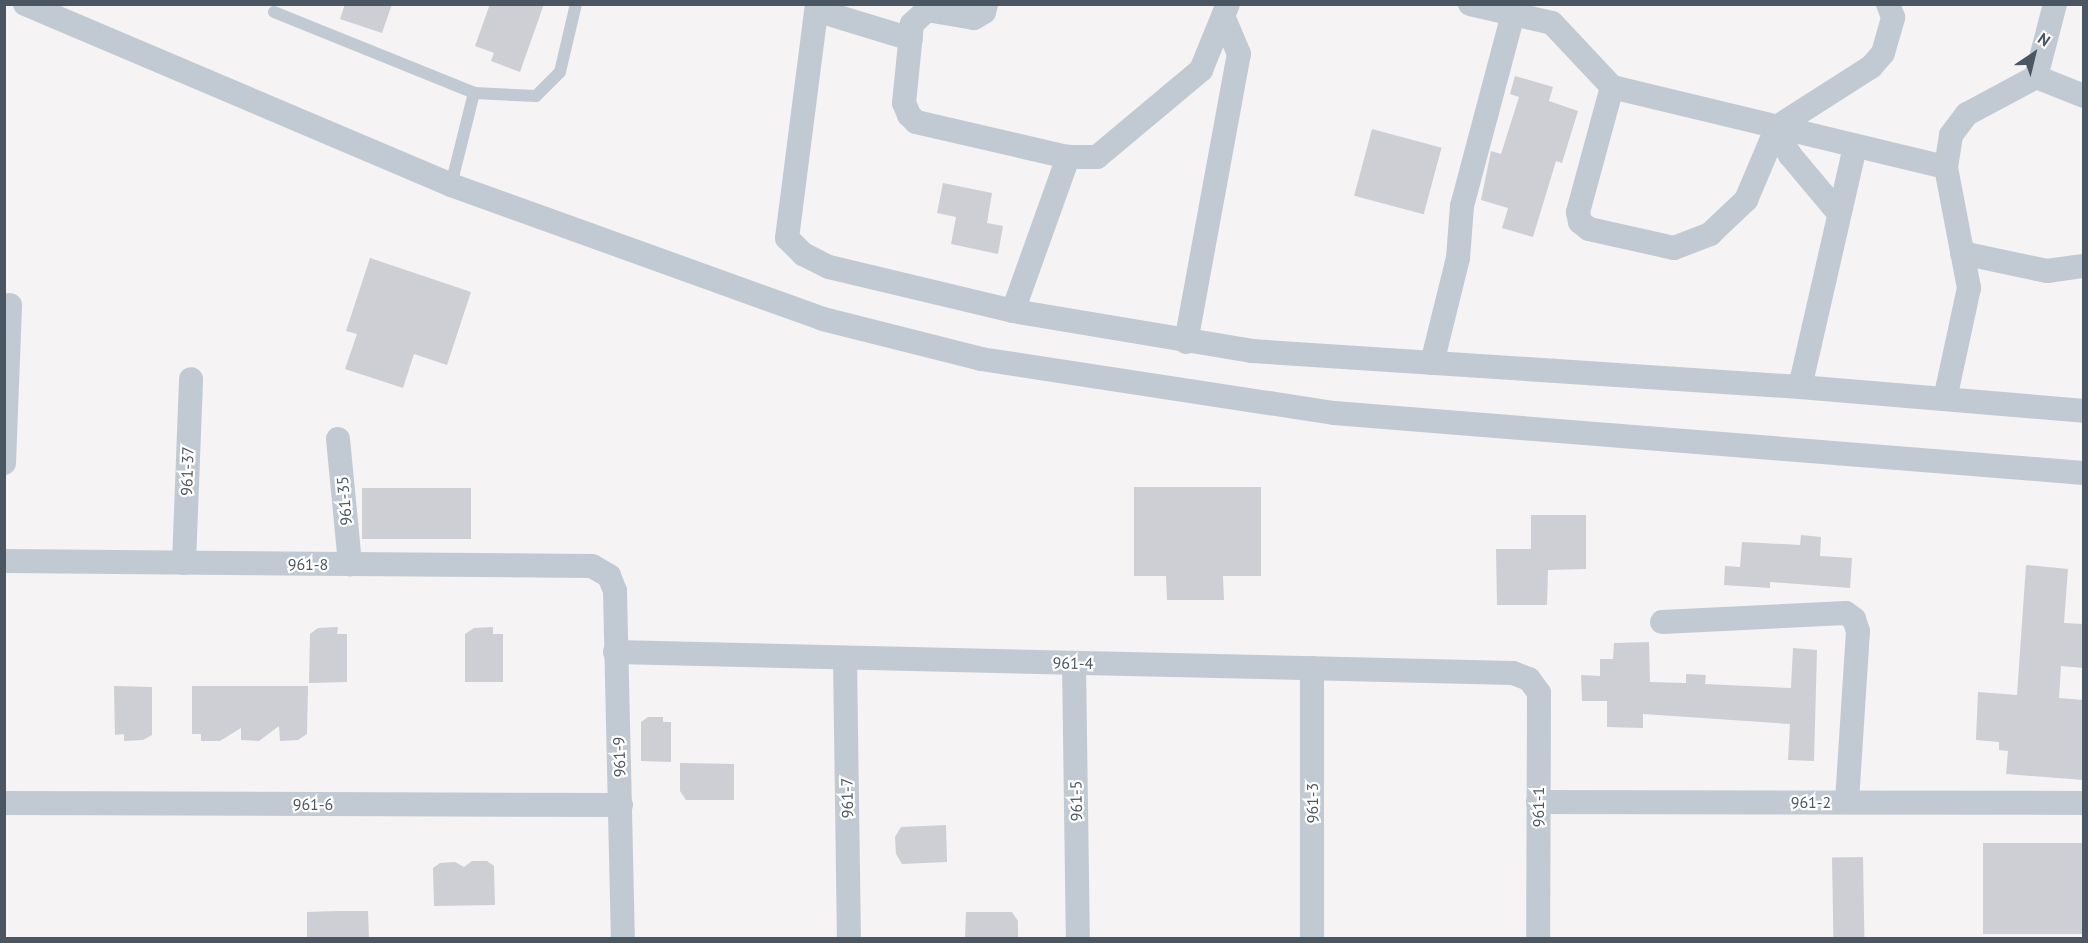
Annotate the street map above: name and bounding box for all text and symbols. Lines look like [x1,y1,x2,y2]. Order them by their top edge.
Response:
north arrow [2004,24,2064,84]
text: N [2034,28,2054,50]
street label: 961-37 [177,446,197,496]
street label: 961-35 [332,476,356,526]
street label: 961-8 [288,554,328,574]
street label: 961-4 [1053,653,1093,673]
street label: 961-9 [609,736,629,778]
street label: 961-7 [837,778,857,818]
street label: 961-5 [1066,781,1086,821]
street label: 961-3 [1302,783,1322,823]
street label: 961-1 [1528,787,1548,827]
street label: 961-2 [1791,792,1831,812]
street label: 961-6 [293,794,333,814]

